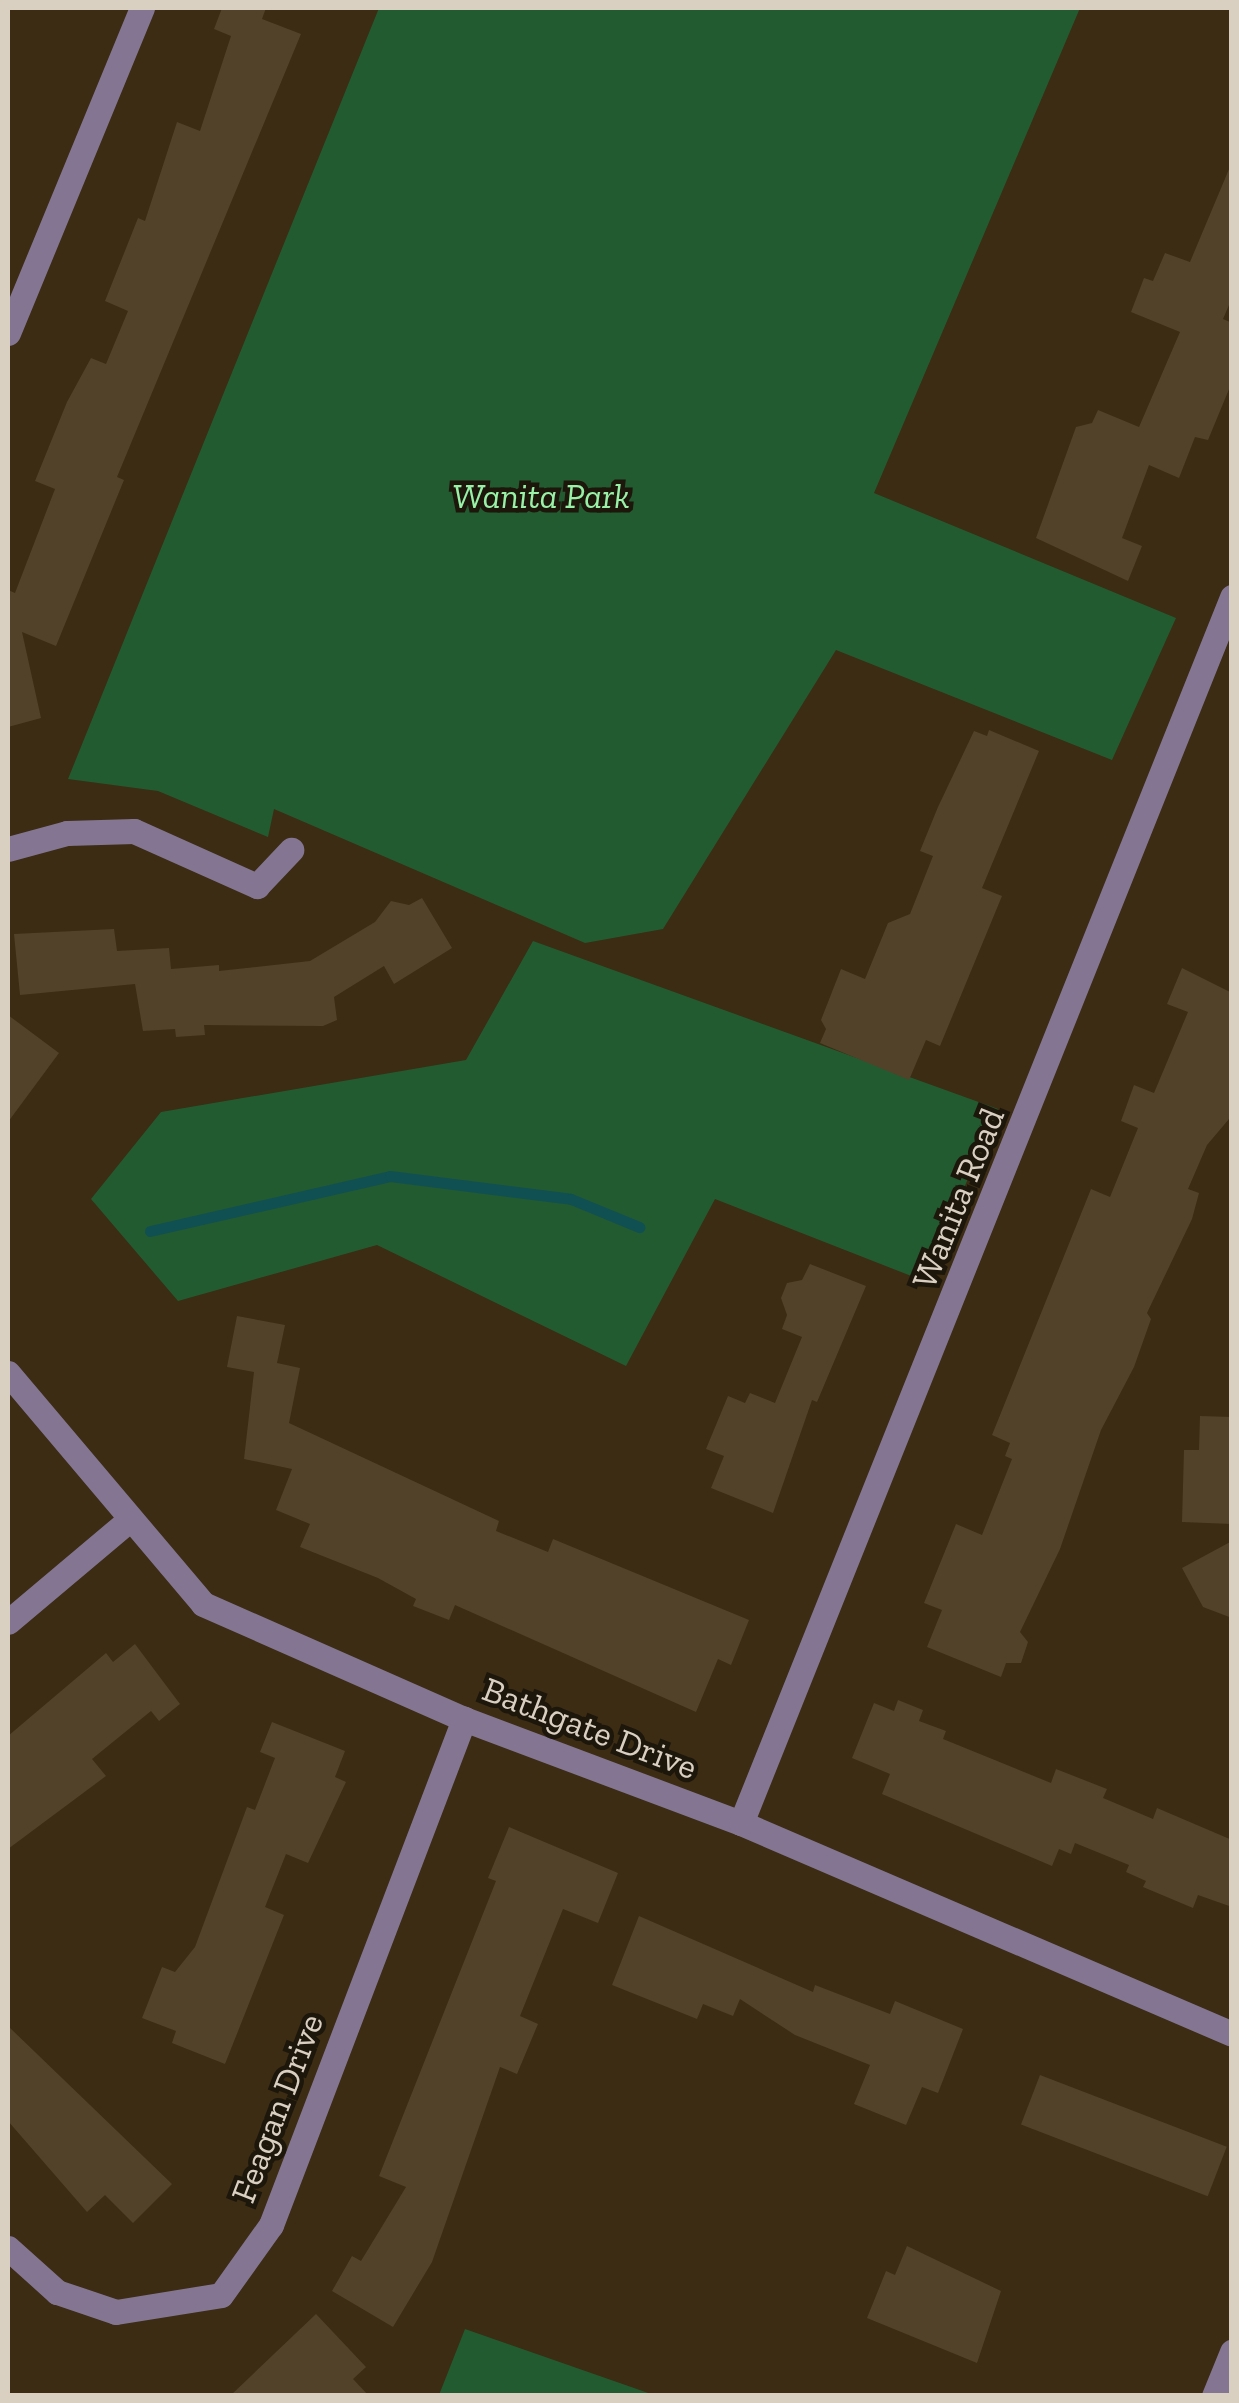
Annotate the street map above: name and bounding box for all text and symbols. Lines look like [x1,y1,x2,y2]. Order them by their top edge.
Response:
park label: Wanita Park [453,475,629,517]
street label: Wanita Road [903,1102,1013,1294]
street label: Bathgate Drive [477,1668,703,1788]
street label: Feagan Drive [222,2008,332,2208]

